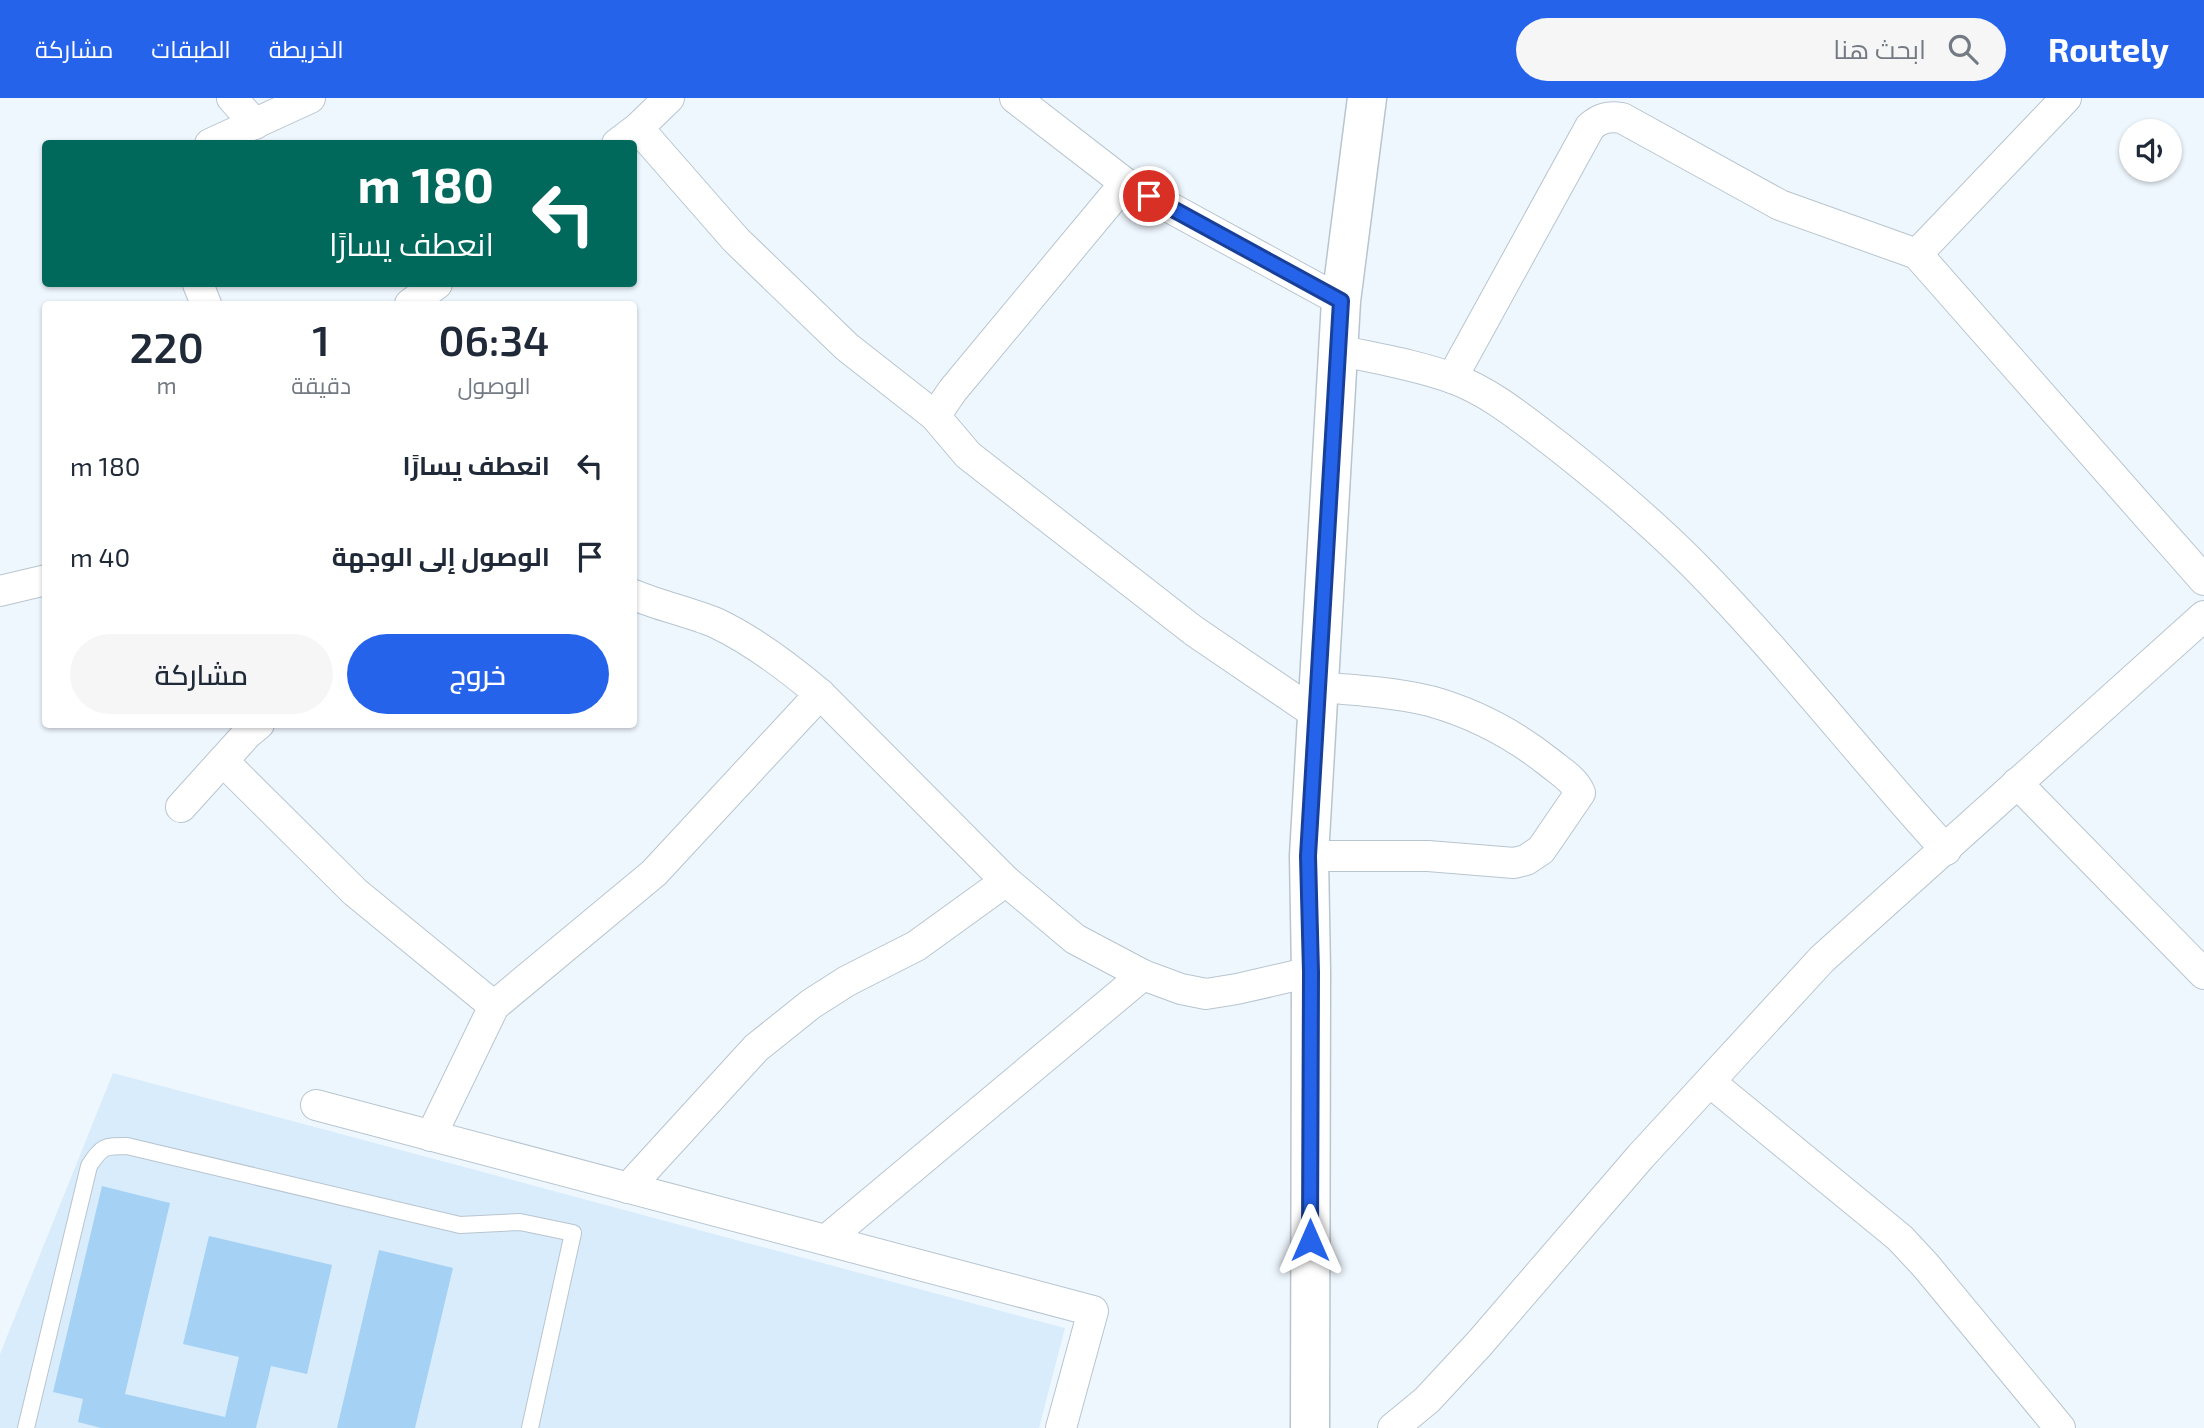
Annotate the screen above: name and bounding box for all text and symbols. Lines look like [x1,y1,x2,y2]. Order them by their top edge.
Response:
search box [1516,18,2006,81]
text: Routely [2048,29,2169,69]
icon: search [1944,30,1982,68]
text: ابحث هنا [1833,33,1926,64]
text: مشاركة [35,34,113,63]
text: الطبقات [151,34,231,63]
text: الخريطة [269,34,344,63]
map controls [2119,119,2182,182]
button: sound [2119,119,2182,182]
text: 180 m [358,154,494,213]
pin [1119,166,1179,226]
icon: left [518,168,609,259]
icon: arrive [1130,177,1168,215]
text: انعطف يسارًا [329,224,494,262]
text: 1 [312,314,330,364]
text: 06:34 [439,314,549,364]
text: 220 [130,321,204,371]
text: m [157,371,177,399]
text: دقيقة [291,371,351,399]
text: الوصول [457,371,531,399]
icon: left [571,447,609,485]
text: انعطف يسارًا [403,449,550,480]
text: 180 m [70,450,140,481]
icon: arrive [571,538,609,576]
text: الوصول إلى الوجهة [332,540,550,571]
text: 40 m [70,541,130,572]
button: مشاركة [70,634,333,714]
button: خروج [347,634,609,714]
position arrow [1273,1203,1347,1277]

